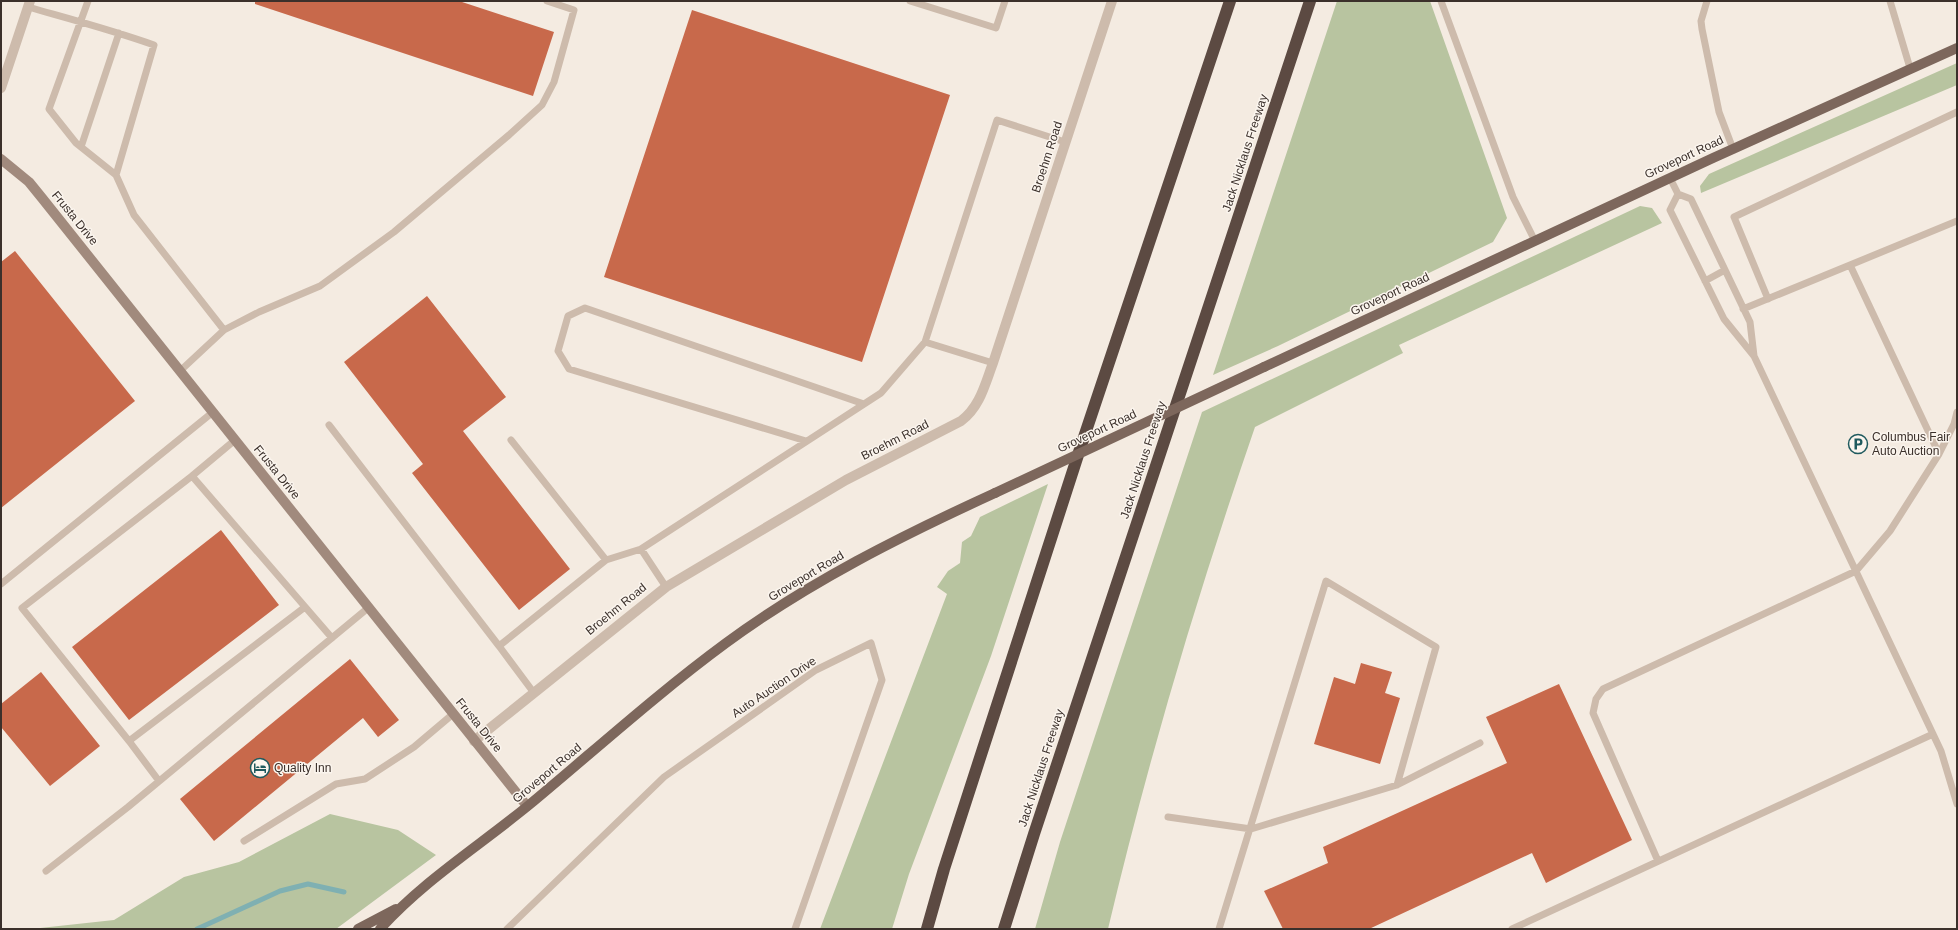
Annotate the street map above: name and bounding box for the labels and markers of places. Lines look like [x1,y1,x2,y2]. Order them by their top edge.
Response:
place label: Columbus Fair Auto Auction [1872,430,1950,458]
parking icon: Columbus Fair Auto Auction [1847,433,1869,455]
hotel icon: Quality Inn [249,757,271,779]
place label: Quality Inn [274,761,331,775]

